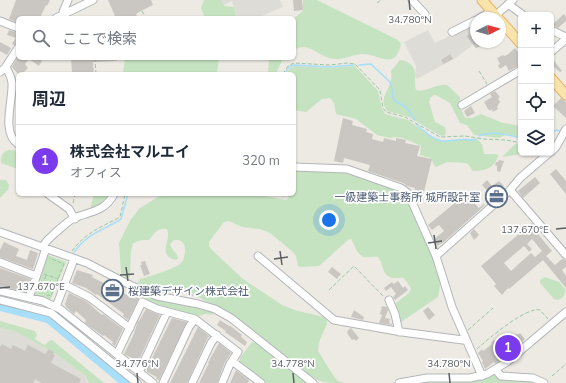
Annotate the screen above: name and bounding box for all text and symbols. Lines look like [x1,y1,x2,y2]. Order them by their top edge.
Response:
north arrow [470,12,506,48]
map controls [518,12,554,156]
button: + [518,12,554,48]
text: 34.780°N [388,13,432,27]
search box [16,16,296,60]
icon: search [30,27,52,49]
text: ここで検索 [62,29,137,49]
button: − [518,48,554,84]
button: locate [518,84,554,120]
text: 周辺 [32,88,66,111]
button: layers [518,120,554,156]
text: 株式会社マルエイ [70,142,190,162]
text: 1 [41,152,49,170]
text: 320 m [242,152,280,170]
text: オフィス [70,164,122,182]
office icon: 一級建築士事務所 城所設計室 [483,184,509,210]
place label: 一級建築士事務所 城所設計室 [334,190,480,205]
your location [319,210,339,230]
text: 137.670°E [501,223,549,237]
office icon: 桜建築デザイン株式会社 [100,278,126,304]
text: 137.670°E [17,280,65,294]
place label: 桜建築デザイン株式会社 [128,284,249,299]
pin: 1 [495,333,521,363]
text: 34.776°N [115,357,159,371]
text: 34.778°N [271,357,315,371]
text: 34.780°N [427,357,471,371]

